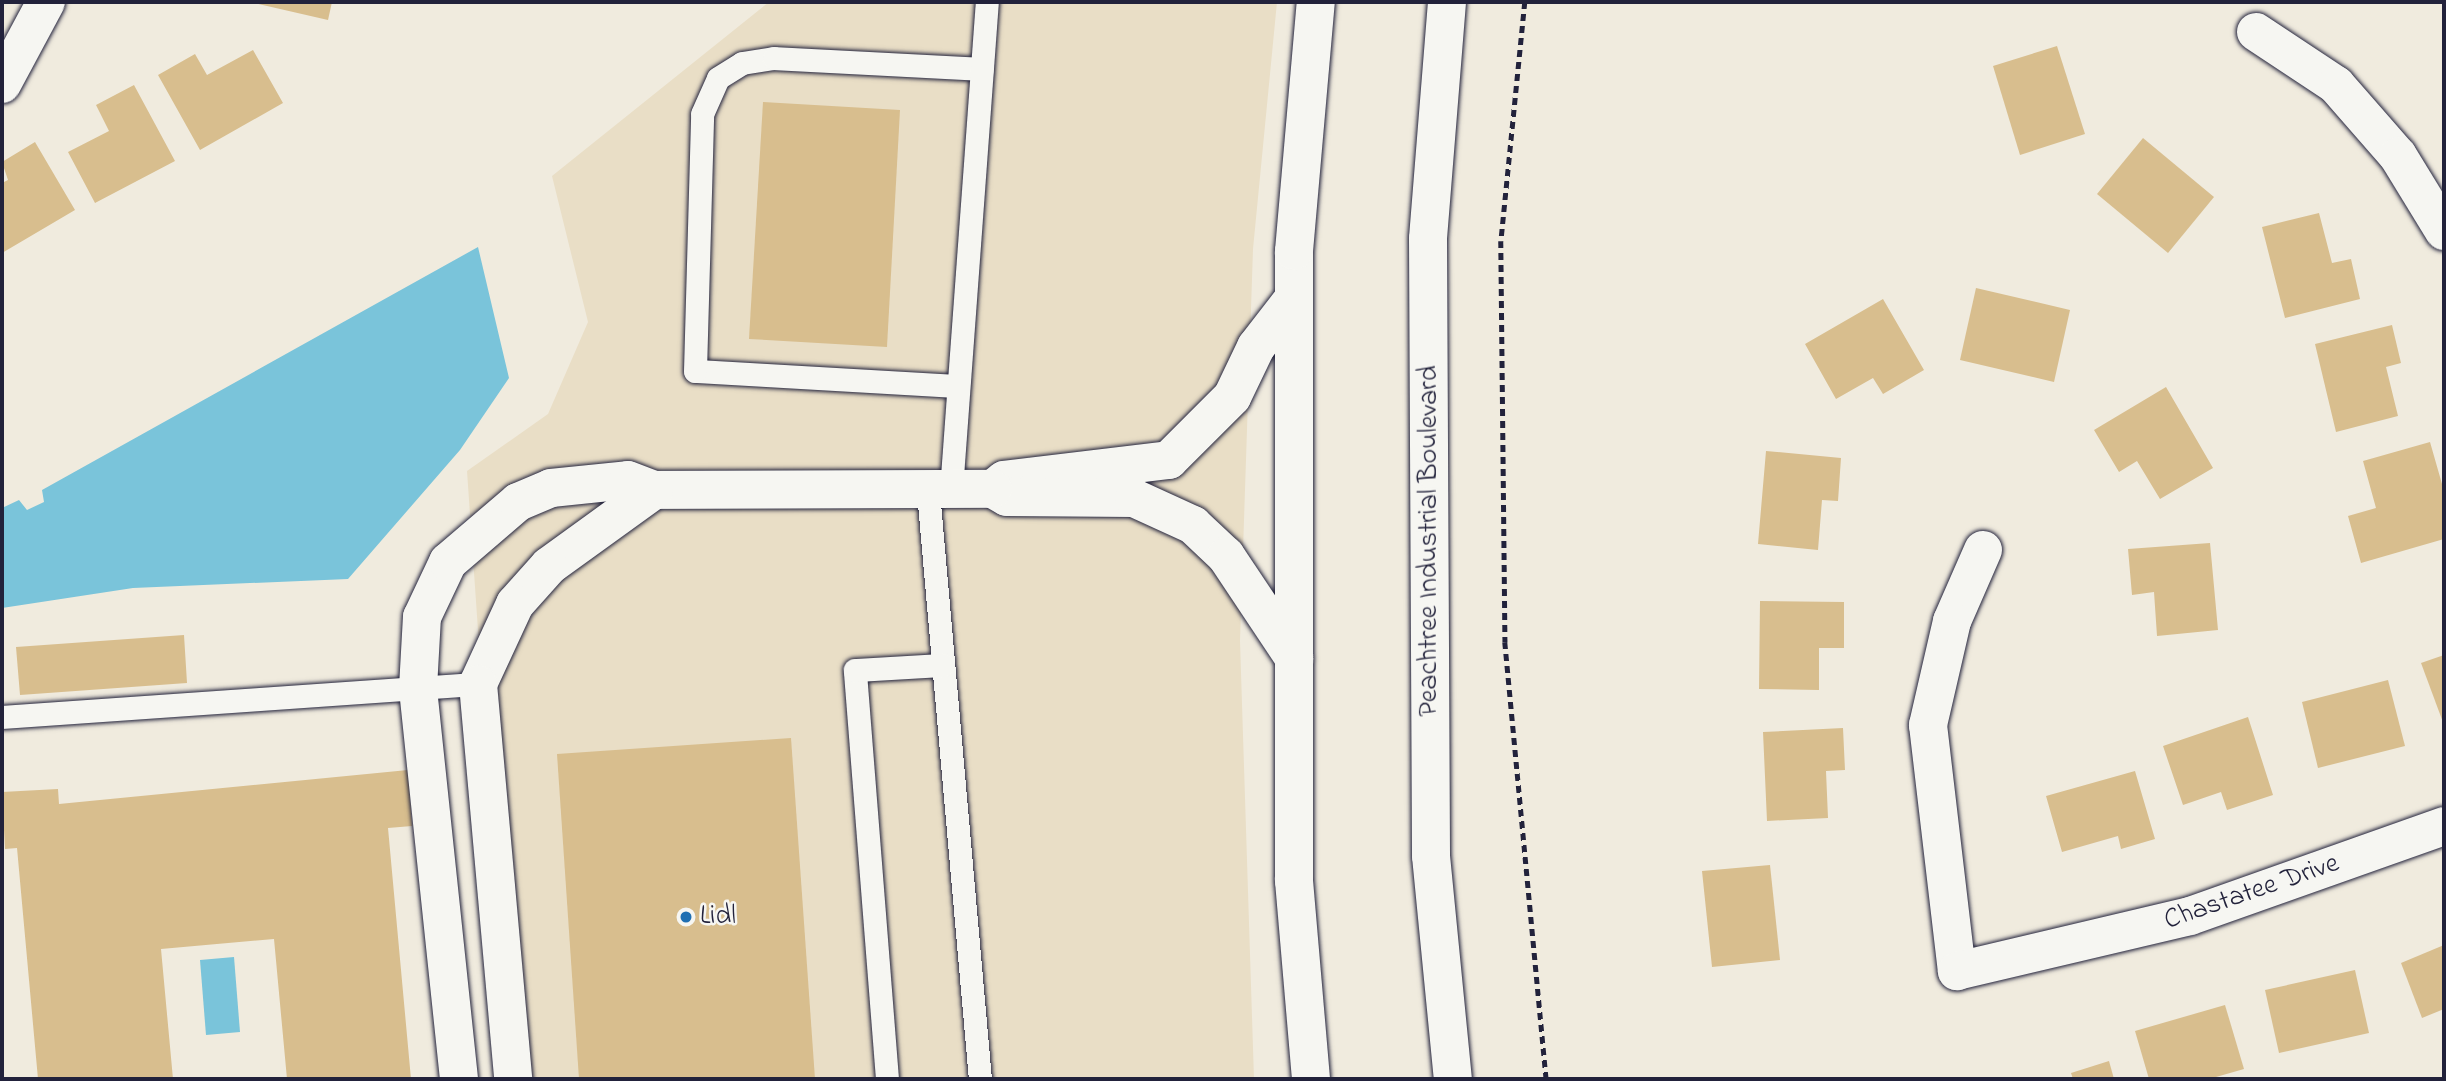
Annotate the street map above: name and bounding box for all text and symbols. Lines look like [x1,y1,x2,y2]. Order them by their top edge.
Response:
street label: Peachtree Industrial Boulevard [1413,365,1447,717]
street label: Chastatee Drive [2160,847,2344,939]
place label: Lidl [700,900,736,934]
marker: Lidl [678,909,694,925]

